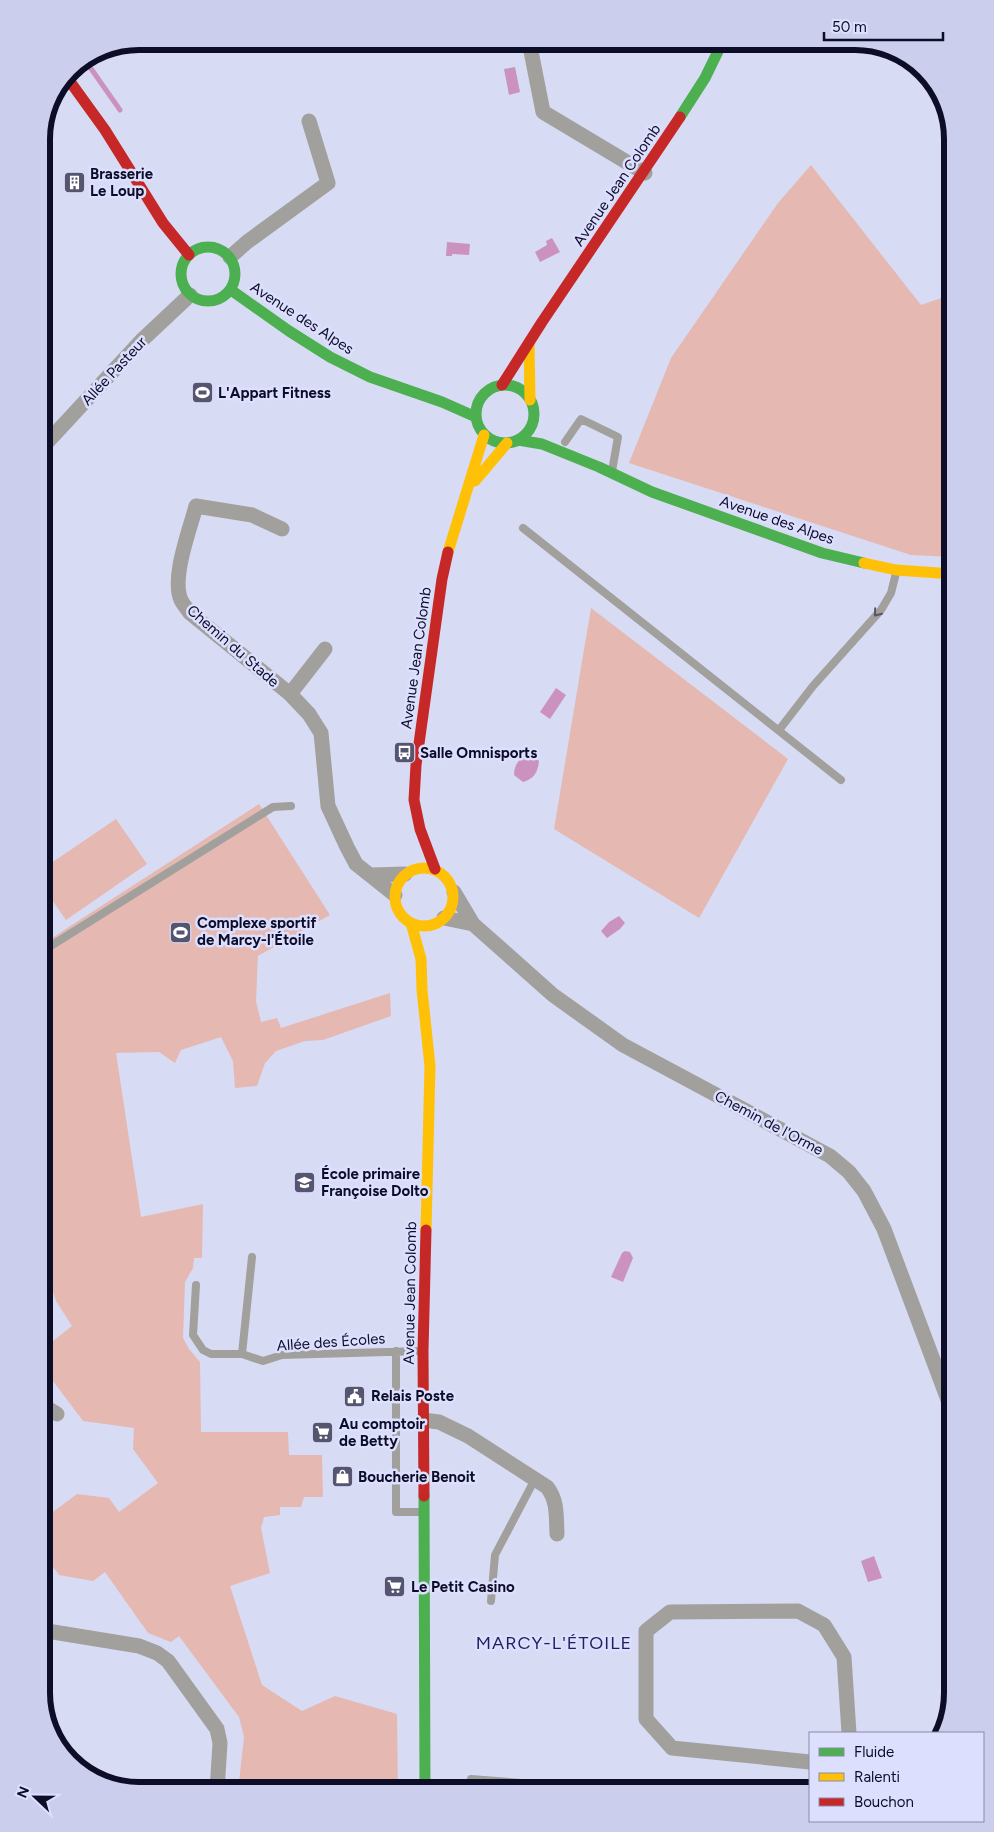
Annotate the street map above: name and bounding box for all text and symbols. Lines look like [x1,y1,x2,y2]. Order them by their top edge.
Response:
scale bar [824,10,943,42]
text: 50 m [832,18,867,36]
street label: Avenue Jean Colomb [570,120,665,249]
place label: Brasserie Le Loup [90,165,154,200]
building icon: Brasserie Le Loup [62,171,86,195]
street label: Avenue des Alpes [247,278,357,358]
street label: Allée Pasteur [78,333,150,409]
sports icon: L'Appart Fitness [190,381,214,405]
place label: L'Appart Fitness [218,384,331,402]
street label: Avenue des Alpes [718,492,836,548]
street label: Avenue Jean Colomb [397,586,435,730]
street label: Chemin du Stade [183,601,283,691]
one-way arrow [874,608,883,617]
bus stop icon: Salle Omnisports [392,741,416,765]
place label: Salle Omnisports [420,744,537,762]
place label: Complexe sportif de Marcy-l'Étoile [197,914,316,949]
sports icon: Complexe sportif de Marcy-l'Étoile [169,920,193,944]
street label: Chemin de l'Orme [712,1087,826,1159]
place label: École primaire Françoise Dolto [321,1165,429,1200]
school or university icon: École primaire Françoise Dolto [293,1171,317,1195]
street label: Avenue Jean Colomb [400,1221,420,1365]
street label: Allée des Écoles [276,1329,386,1355]
public building icon: Relais Poste [343,1384,367,1408]
place label: Relais Poste [371,1387,455,1405]
place label: Au comptoir de Betty [339,1415,425,1450]
supermarket icon: Au comptoir de Betty [311,1421,335,1445]
shop icon: Boucherie Benoit [330,1465,354,1489]
place label: Boucherie Benoit [358,1468,476,1486]
supermarket icon: Le Petit Casino [383,1575,407,1599]
place label: Le Petit Casino [411,1578,515,1596]
district label: MARCY-L'ÉTOILE [476,1632,632,1654]
legend [809,1732,984,1822]
text: Fluide [854,1743,894,1761]
text: Ralenti [854,1768,900,1786]
north arrow [10,1772,60,1822]
text: N [14,1784,33,1801]
text: Bouchon [854,1793,914,1811]

